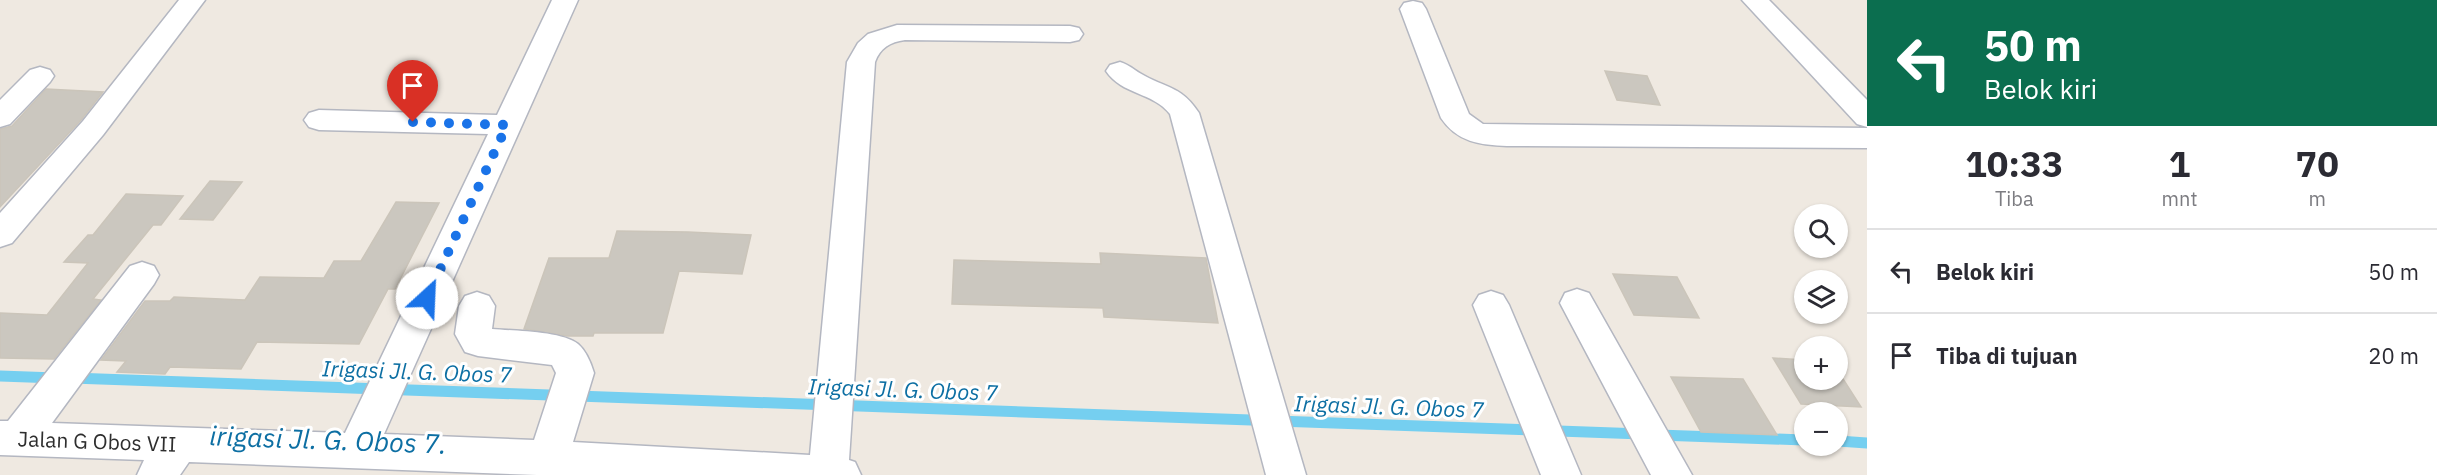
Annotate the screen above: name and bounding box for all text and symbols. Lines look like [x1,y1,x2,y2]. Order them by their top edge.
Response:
text: 50 m [1984,18,2082,73]
icon: left [1885,24,1963,102]
pin [387,60,438,122]
icon: arrive [396,69,429,102]
text: Belok kiri [1984,71,2097,106]
text: 10:33 [1965,140,2063,187]
text: 1 [2169,140,2190,187]
text: 70 [2296,140,2339,187]
text: Tiba [1995,185,2034,212]
text: mnt [2162,185,2197,212]
text: m [2308,185,2326,212]
map controls [1794,204,1848,456]
button: search [1794,204,1848,258]
icon: left [1885,255,1918,288]
text: Belok kiri [1936,257,2034,286]
text: 50 m [2368,257,2419,286]
position arrow [395,266,459,330]
button: layers [1794,270,1848,324]
button: + [1794,336,1848,390]
icon: arrive [1885,339,1918,372]
text: Tiba di tujuan [1936,341,2078,370]
text: 20 m [2368,341,2419,370]
water label: Irigasi Jl. G. Obos 7 [321,353,513,389]
water label: Irigasi Jl. G. Obos 7 [807,371,999,407]
water label: Irigasi Jl. G. Obos 7 [1293,388,1485,424]
button: − [1794,402,1848,456]
water label: irigasi Jl. G. Obos 7. [209,417,447,461]
street label: Jalan G Obos VII [17,424,177,458]

